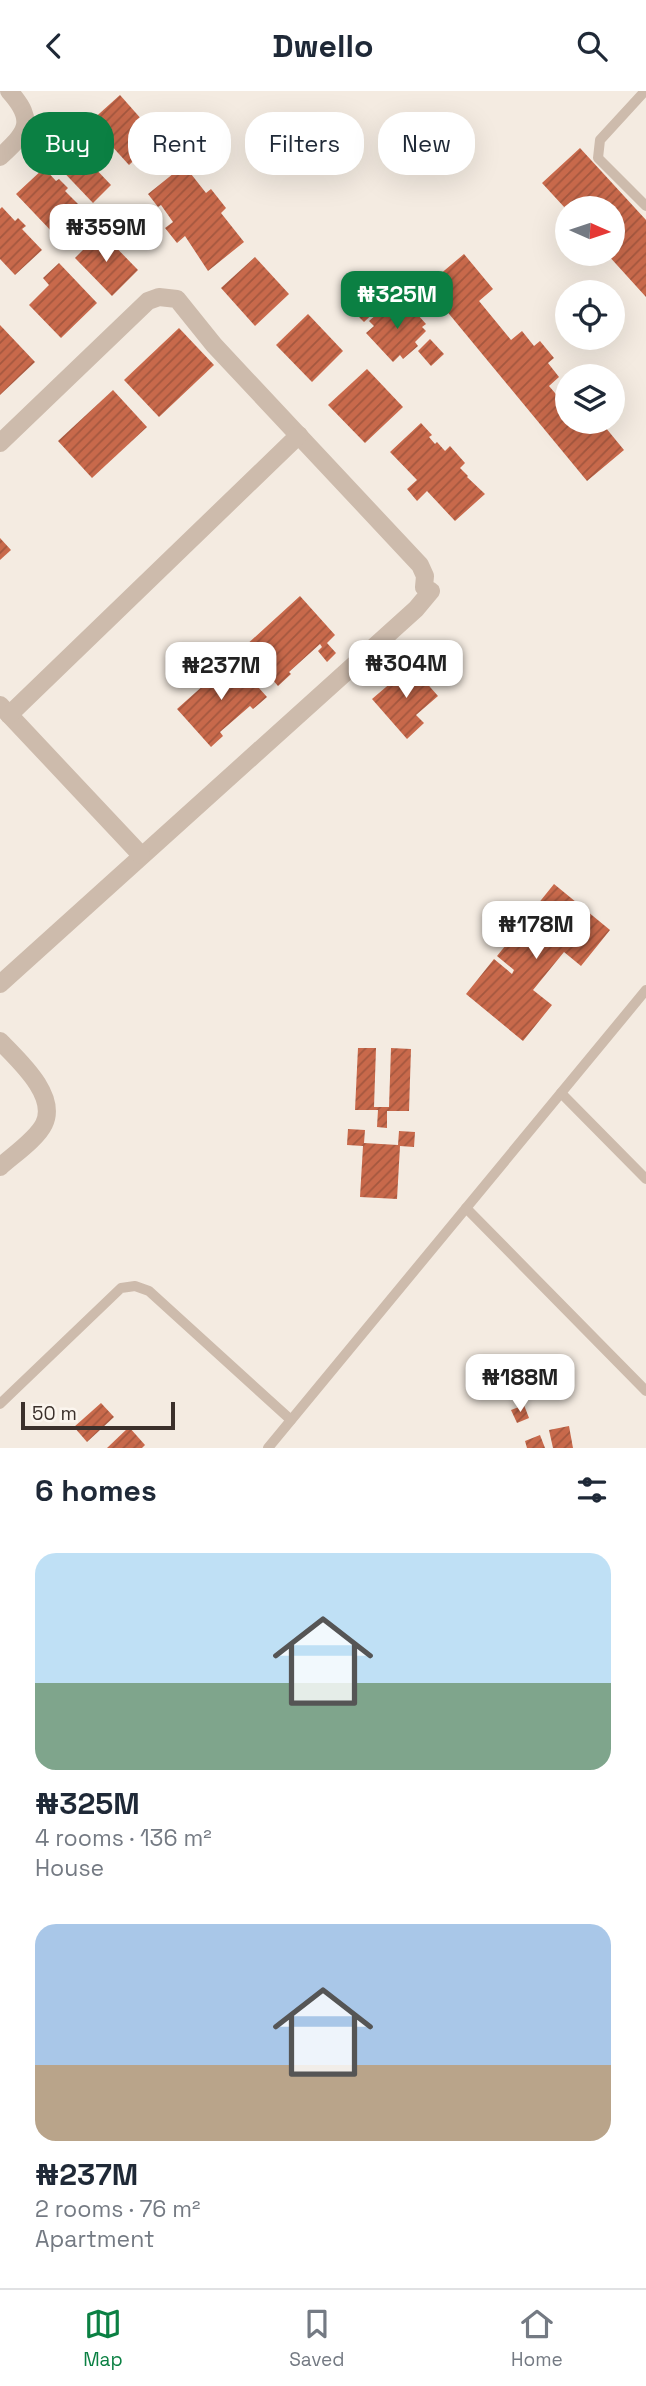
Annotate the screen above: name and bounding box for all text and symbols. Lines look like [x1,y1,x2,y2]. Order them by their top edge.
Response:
text: Dwello [272,26,374,66]
icon: back [35,27,73,65]
icon: search [573,27,611,65]
chip: Buy [21,112,114,175]
chip: Rent [128,112,231,175]
chip: Filters [245,112,364,175]
chip: New [378,112,475,175]
north arrow [555,196,625,266]
map controls [555,196,625,434]
pin: ₦359M [57,205,155,264]
text: ₦359M [66,212,146,242]
pin: ₦325M [348,271,446,331]
text: ₦325M [357,279,437,309]
button: locate [555,280,625,350]
button: layers [555,364,625,434]
pin: ₦304M [357,641,455,700]
pin: ₦237M [172,643,270,702]
text: ₦304M [365,648,447,678]
text: ₦237M [181,650,261,680]
pin: ₦178M [487,901,585,961]
text: ₦178M [498,909,574,939]
pin: ₦188M [471,1355,569,1414]
text: ₦188M [482,1362,558,1392]
scale bar [21,1399,175,1431]
text: 50 m [32,1401,77,1426]
text: 6 homes [35,1471,157,1510]
icon: filters [573,1471,611,1509]
icon: home [260,1598,386,1724]
text: ₦325M [35,1784,140,1823]
text: 4 rooms · 136 m² [35,1823,212,1853]
text: House [35,1853,104,1883]
icon: home [260,1969,386,2095]
text: ₦237M [35,2155,138,2194]
text: 2 rooms · 76 m² [35,2194,200,2224]
text: Apartment [35,2224,155,2254]
tab: Map [83,2305,123,2372]
tab: Saved [289,2305,345,2372]
tab: Home [511,2305,563,2372]

